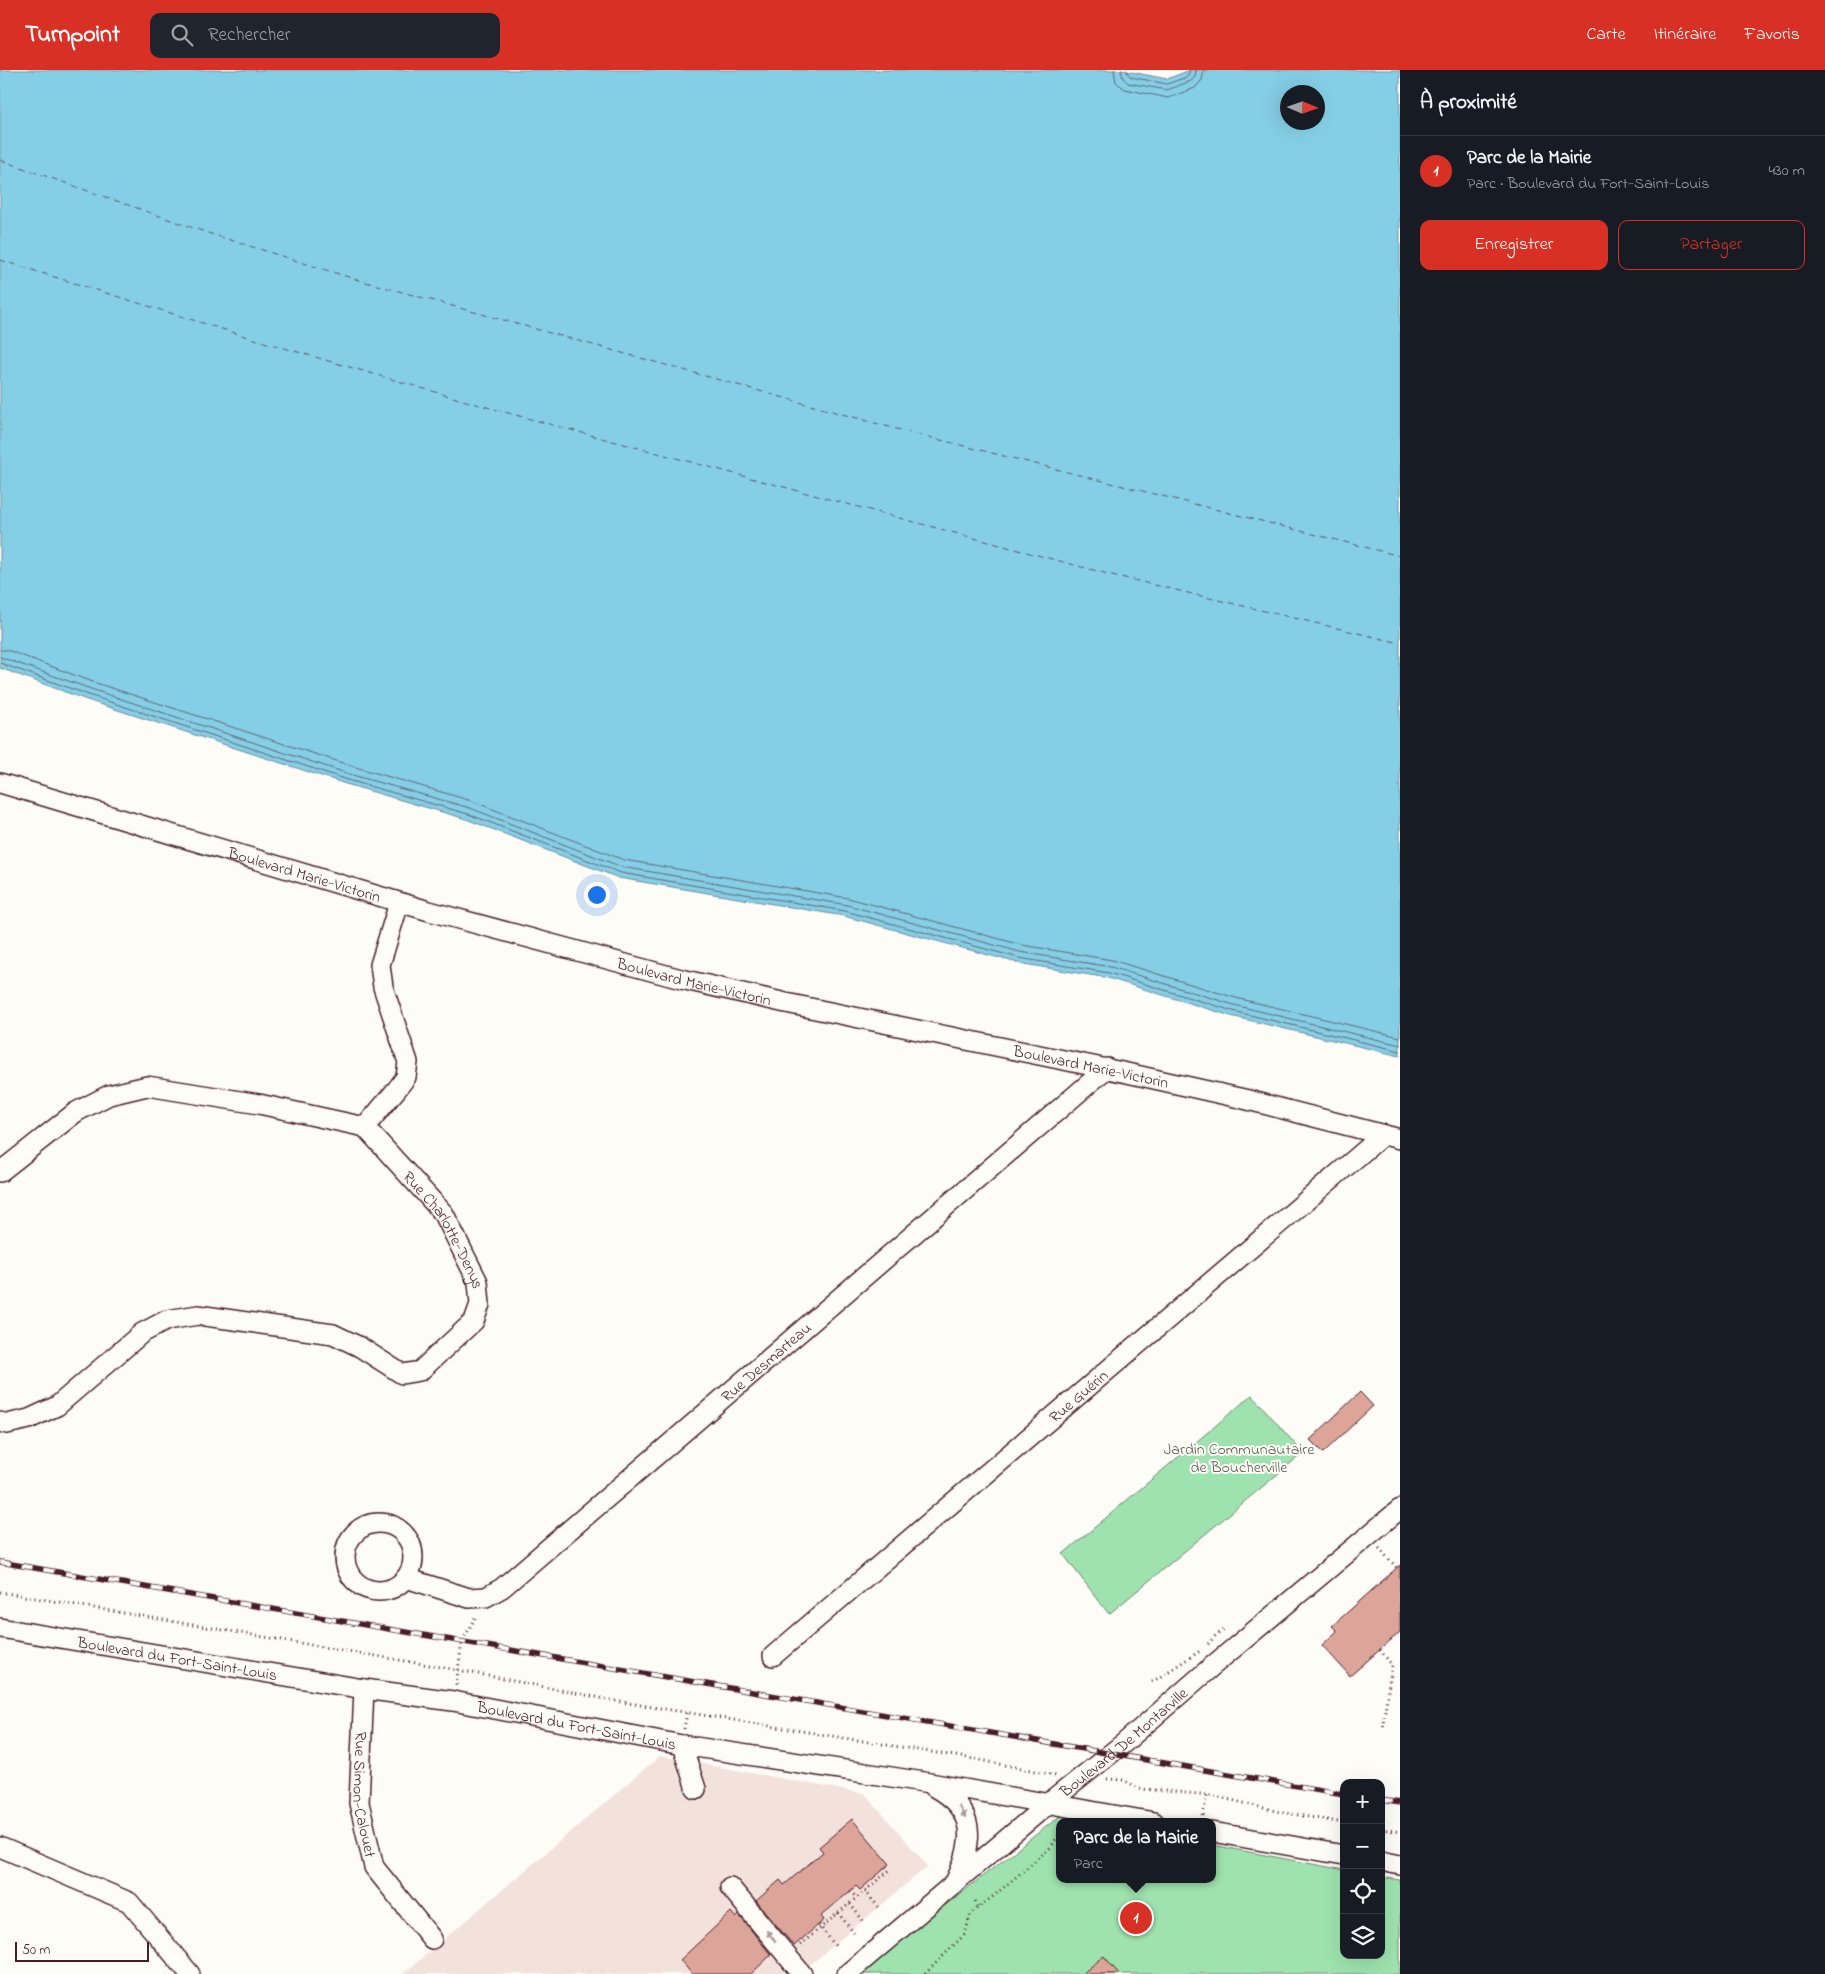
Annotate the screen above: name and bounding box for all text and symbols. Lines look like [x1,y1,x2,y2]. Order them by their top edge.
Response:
search box [150,13,500,58]
text: Turnpoint [25,18,120,53]
icon: search [168,21,196,49]
text: Rechercher [208,22,291,49]
text: Carte [1586,22,1626,48]
text: Itinéraire [1654,22,1716,48]
text: Favoris [1744,22,1800,48]
north arrow [1280,85,1325,130]
text: À proximité [1420,88,1517,118]
text: Parc de la Mairie [1467,145,1591,172]
text: 1 [1433,159,1439,183]
text: 430 m [1768,159,1805,183]
text: Parc · Boulevard du Fort-Saint-Louis [1467,172,1709,196]
button: Enregistrer [1420,220,1608,270]
button: Partager [1618,220,1805,270]
street label: Boulevard Marie-Victorin [224,841,383,910]
your location [584,882,610,908]
street label: Boulevard Marie-Victorin [613,952,773,1013]
street label: Boulevard Marie-Victorin [1010,1040,1171,1096]
street label: Rue Charlotte-Denys [396,1166,489,1290]
street label: Rue Desmarteau [716,1317,817,1409]
street label: Rue Guérin [1044,1365,1114,1429]
park label: Jardin Communautaire de Boucherville [1164,1438,1315,1480]
street label: Boulevard du Fort-Saint-Louis [75,1631,279,1688]
street label: Boulevard De Montarville [1055,1682,1195,1804]
street label: Boulevard du Fort-Saint-Louis [474,1696,678,1758]
street label: Rue Simon-Calouet [345,1731,382,1861]
map controls [1340,1779,1385,1959]
button: + [1340,1779,1385,1824]
one-way arrow [957,1805,966,1818]
popup [1056,1818,1216,1883]
button: − [1340,1824,1385,1869]
text: Parc de la Mairie [1074,1825,1198,1852]
text: Parc [1074,1852,1103,1876]
button: locate [1340,1869,1385,1914]
pin: 1 [1120,1899,1152,1937]
button: layers [1340,1914,1385,1959]
one-way arrow [765,1930,776,1943]
scale bar [15,1939,149,1962]
text: 50 m [22,1940,50,1961]

